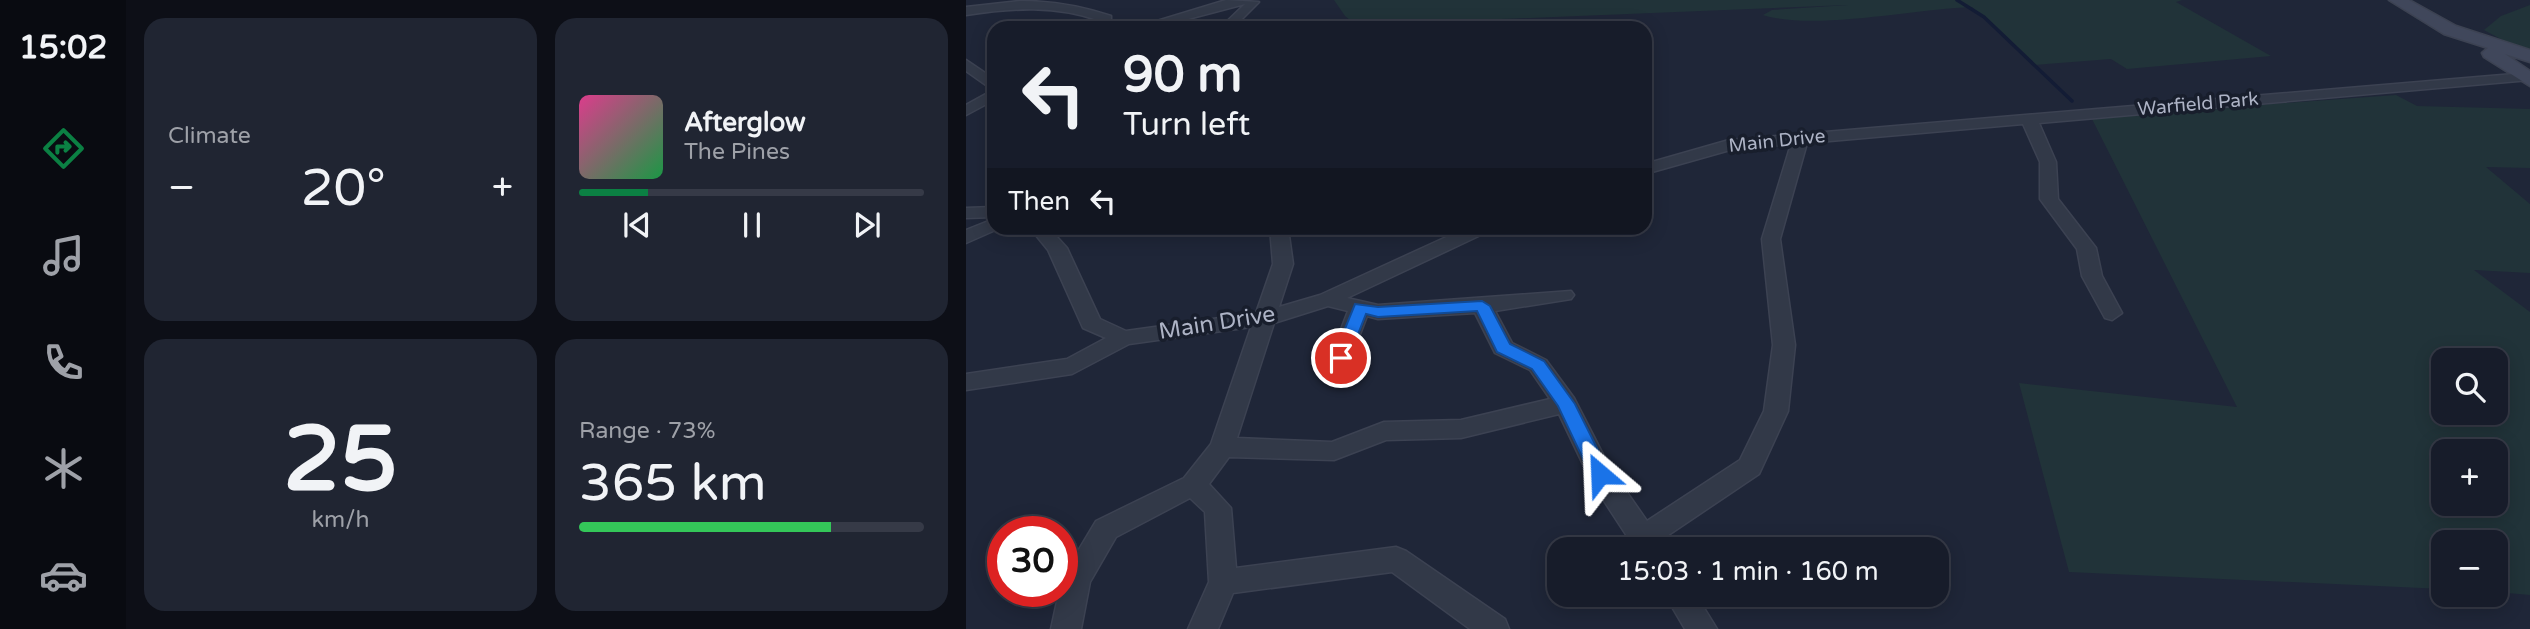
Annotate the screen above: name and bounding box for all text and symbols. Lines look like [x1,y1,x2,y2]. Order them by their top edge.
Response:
text: 15:02 [19,29,107,67]
text: 90 m [1123,46,1242,105]
icon: left [1008,49,1099,140]
street label: Warfield Park [2137,88,2259,120]
text: Turn left [1123,106,1250,144]
text: Afterglow [684,107,806,138]
text: Climate [168,122,251,150]
icon: directions [39,124,88,173]
street label: Main Drive [1728,125,1826,157]
text: The Pines [684,138,790,166]
text: 20° [301,157,386,220]
text: − [168,165,195,211]
text: + [492,165,513,211]
icon: left [1084,182,1122,220]
text: Then [1008,186,1070,217]
icon: previous [618,206,656,244]
icon: pause [733,206,771,244]
icon: next [848,206,886,244]
icon: music [39,231,88,280]
street label: Main Drive [1157,300,1277,346]
pin [1311,328,1371,388]
icon: phone [39,338,88,387]
icon: arrive [1322,339,1360,377]
map controls [2431,348,2508,607]
button: search [2431,348,2508,425]
text: 25 [283,405,398,515]
text: Range · 73% [579,417,715,445]
position arrow [1563,437,1637,511]
button: + [2431,439,2508,516]
icon: climate [39,444,88,493]
text: 365 km [579,452,767,515]
text: km/h [312,506,369,534]
speed limit sign: 30 [987,516,1078,607]
button: − [2431,530,2508,607]
icon: car [39,551,88,600]
text: 15:03 · 1 min · 160 m [1617,556,1879,587]

